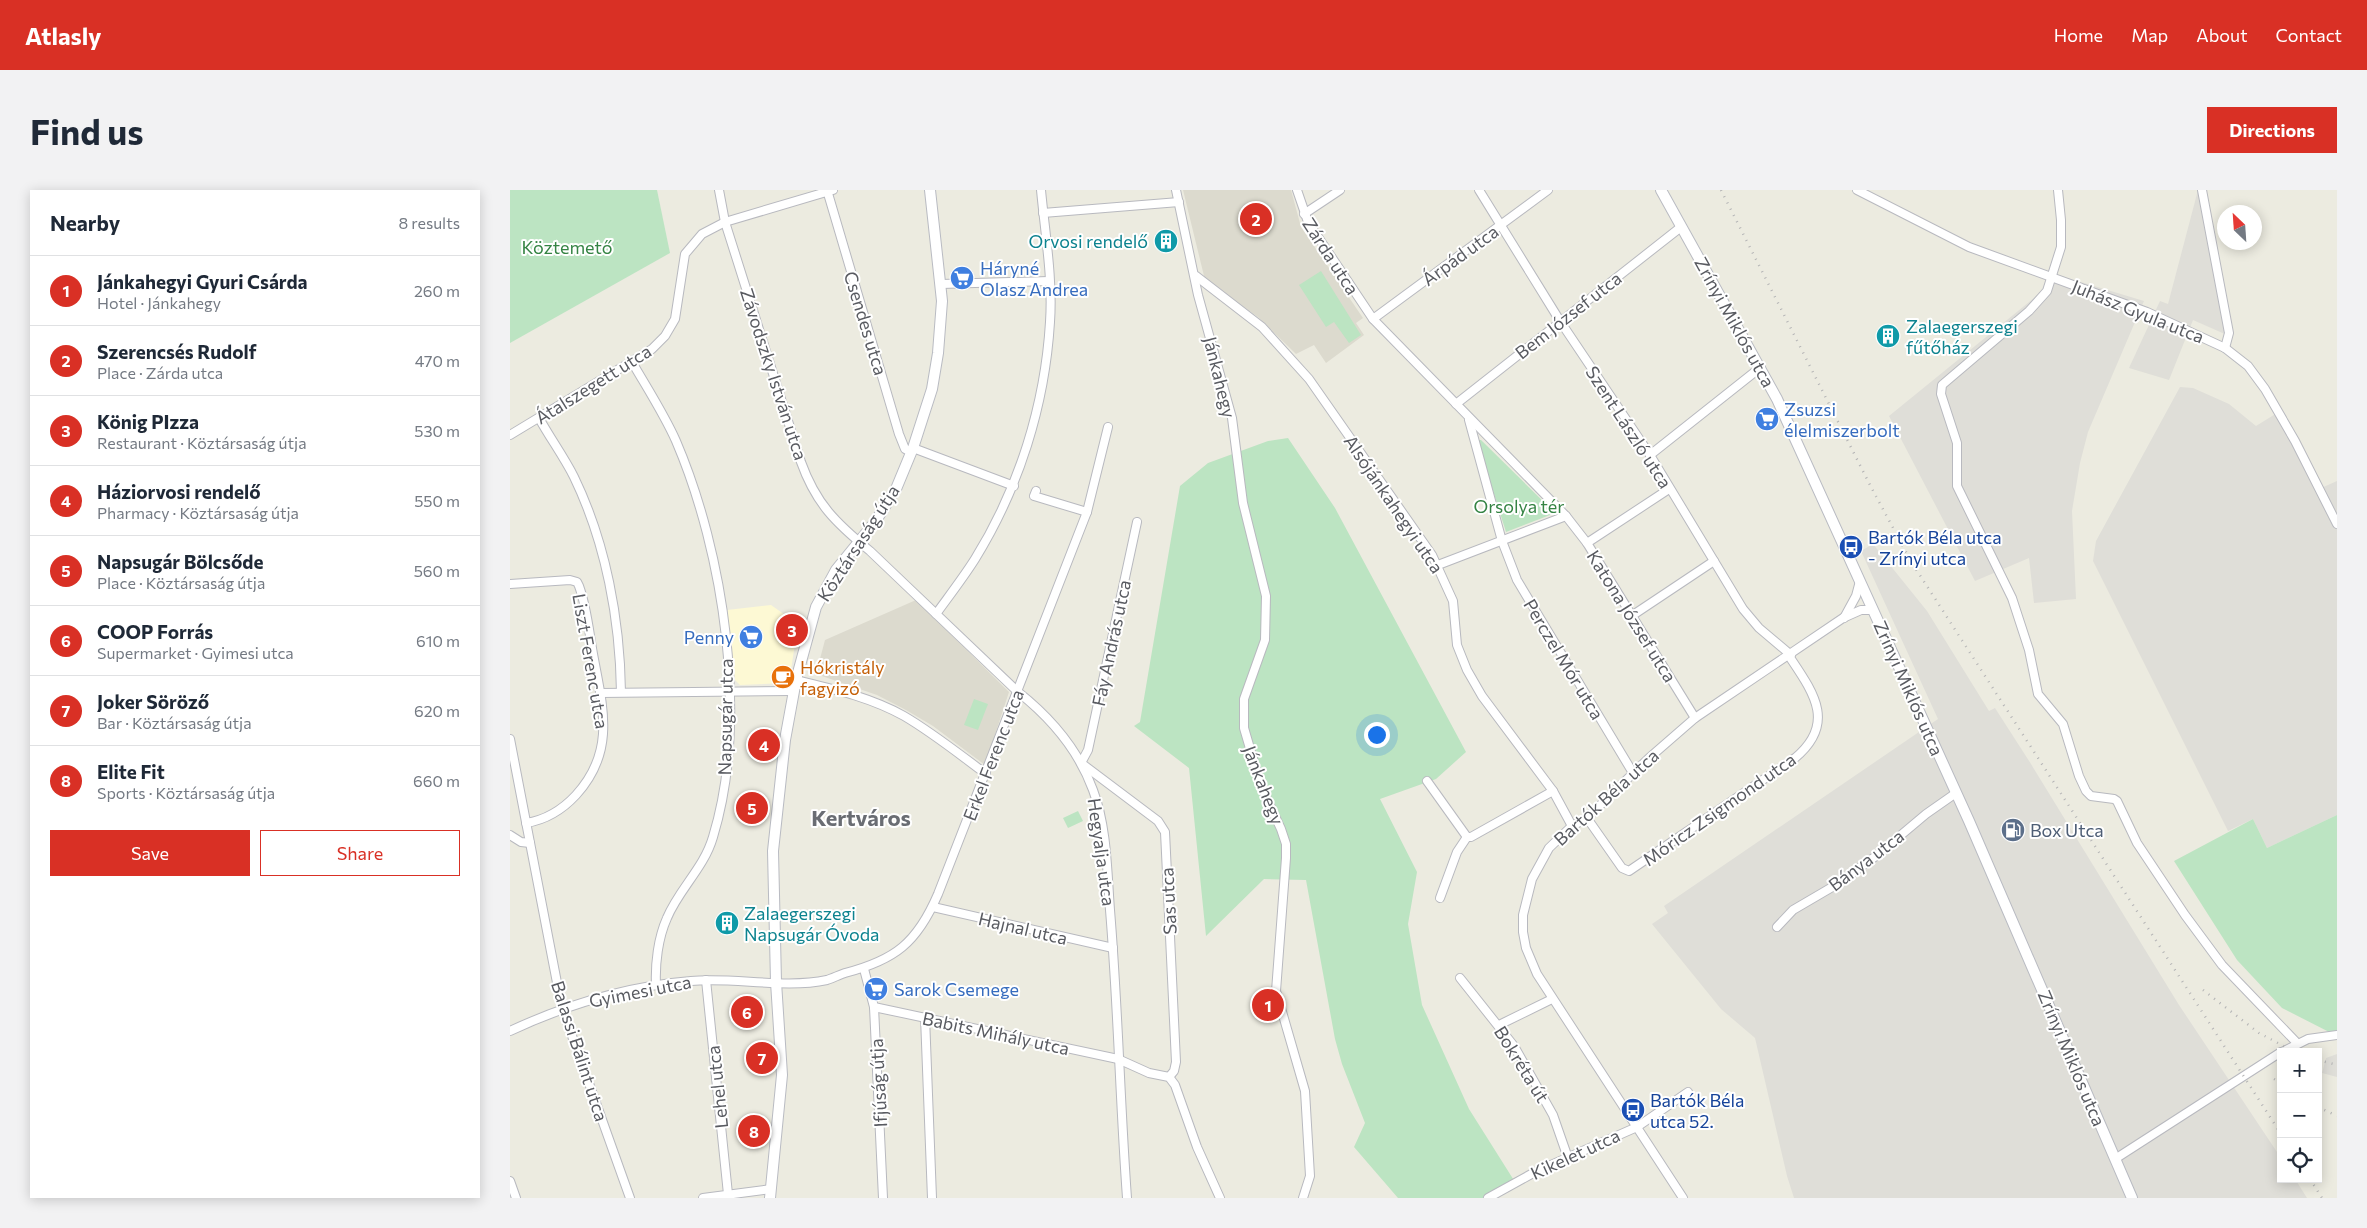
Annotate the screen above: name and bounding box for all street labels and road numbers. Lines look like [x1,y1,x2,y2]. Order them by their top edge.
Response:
street label: Zárda utca [1298,213,1364,299]
street label: Árpád utca [1418,220,1502,290]
street label: Zrínyi Miklós utca [1690,253,1780,391]
street label: Bem József utca [1510,267,1626,363]
street label: Csendes utca [840,268,892,378]
street label: Juhász Gyula utca [2069,274,2207,348]
street label: Závodszky István utca [736,285,812,463]
street label: Jánkahegy [1199,334,1241,420]
street label: Átalszegett utca [531,340,655,428]
street label: Szent László utca [1581,362,1677,492]
street label: Alsójánkahegyi utca [1340,431,1448,577]
street label: Köztársaság útja [812,481,904,605]
street label: Katona József utca [1583,546,1681,686]
street label: Fáy András utca [1087,578,1135,708]
street label: Liszt Ferenc utca [568,592,614,730]
street label: Perczel Mór utca [1519,595,1609,723]
street label: Zrínyi Miklós utca [1869,617,1949,759]
street label: Napsugár utca [713,658,737,776]
street label: Erkel Ferenc utca [958,686,1028,824]
street label: Jánkahegy [1239,742,1289,828]
street label: Bartók Béla utca [1549,744,1663,850]
street label: Móricz Zsigmond utca [1638,748,1800,870]
street label: Hegyalja utca [1084,797,1120,907]
street label: Bánya utca [1824,825,1908,895]
street label: Sas utca [1155,867,1181,935]
street label: Hajnal utca [976,907,1070,949]
street label: Gyimesi utca [587,970,693,1012]
street label: Balassi Bálint utca [547,978,613,1124]
street label: Zrínyi Miklós utca [2033,987,2111,1129]
street label: Babits Mihály utca [920,1007,1072,1059]
street label: Bokréta út [1490,1022,1554,1106]
street label: Ifjúság útja [865,1038,891,1128]
street label: Lehel utca [702,1044,732,1130]
street label: Kikelet utca [1527,1124,1623,1184]

